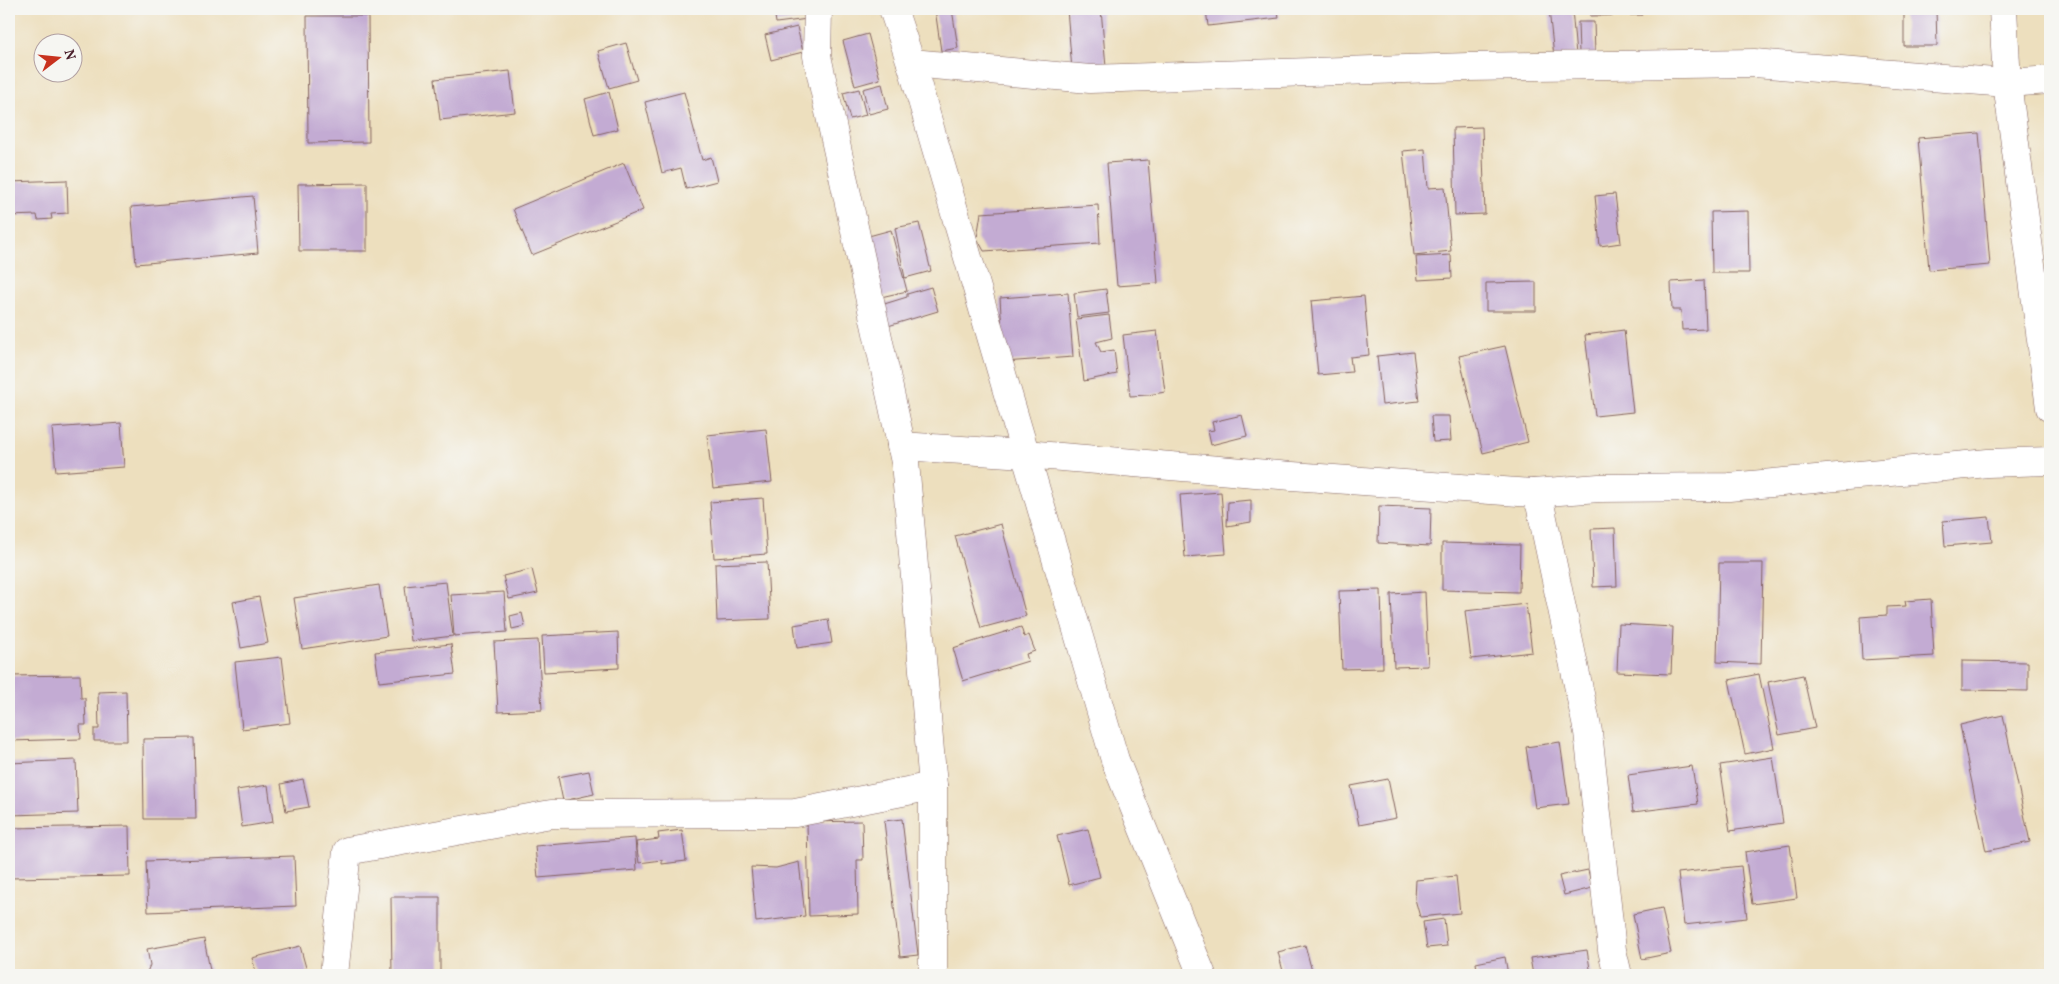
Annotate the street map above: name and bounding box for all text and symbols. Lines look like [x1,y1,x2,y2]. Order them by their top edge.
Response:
north arrow [32,32,82,82]
text: N [59,47,80,62]

